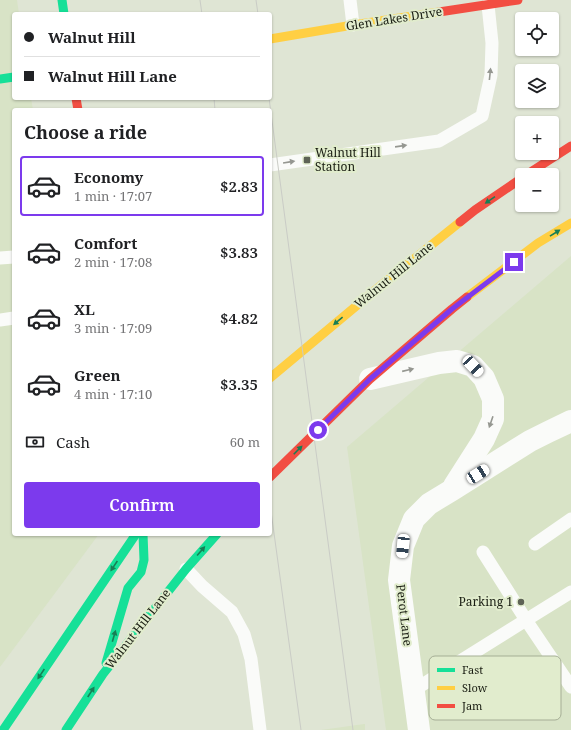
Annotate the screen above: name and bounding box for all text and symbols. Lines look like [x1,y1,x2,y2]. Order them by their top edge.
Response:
street label: Glen Lakes Drive [345,3,443,34]
map controls [515,12,559,212]
button: locate [515,12,559,56]
text: Walnut Hill [48,27,135,47]
button: layers [515,64,559,108]
text: Walnut Hill Lane [48,66,177,86]
one-way arrow [487,68,493,80]
button: + [515,116,559,160]
text: Choose a ride [24,120,147,144]
one-way arrow [395,143,407,149]
place label: Walnut Hill Station [315,144,381,175]
marker: Walnut Hill Station [302,155,312,165]
one-way arrow [283,159,295,165]
text: Economy [74,167,143,187]
icon: car [26,168,62,204]
button: − [515,168,559,212]
text: $2.83 [220,176,258,196]
text: 1 min · 17:07 [74,187,152,205]
one-way arrow [484,196,495,204]
one-way arrow [549,229,561,236]
text: Comfort [74,233,137,253]
icon: car [26,234,62,270]
street label: Walnut Hill Lane [351,237,437,312]
text: $3.83 [220,242,258,262]
text: 2 min · 17:08 [74,253,152,271]
route end [505,253,523,271]
text: XL [74,299,95,319]
icon: car [26,300,62,336]
text: $4.82 [220,308,258,328]
one-way arrow [333,317,343,326]
text: 3 min · 17:09 [74,319,152,337]
car [460,353,486,379]
text: Green [74,365,121,385]
icon: car [26,366,62,402]
one-way arrow [402,367,414,373]
text: $3.35 [220,374,258,394]
text: 4 min · 17:10 [74,385,152,403]
one-way arrow [487,417,493,429]
route start [309,421,327,439]
icon: cash [24,431,46,453]
text: Cash [56,432,90,452]
text: 60 m [230,433,260,451]
one-way arrow [293,445,303,455]
car [465,463,491,485]
button: Confirm [24,482,260,528]
car [396,533,410,559]
one-way arrow [197,546,206,557]
one-way arrow [110,561,118,571]
street label: Perot Lane [392,583,417,647]
street label: Walnut Hill Lane [101,585,174,672]
place label: Parking 1 [458,593,513,610]
marker: Parking 1 [516,597,526,607]
one-way arrow [111,630,117,642]
legend [429,656,561,720]
text: Fast [462,662,483,677]
one-way arrow [38,668,45,680]
text: Slow [462,680,488,695]
one-way arrow [87,687,94,698]
text: Jam [461,698,483,713]

